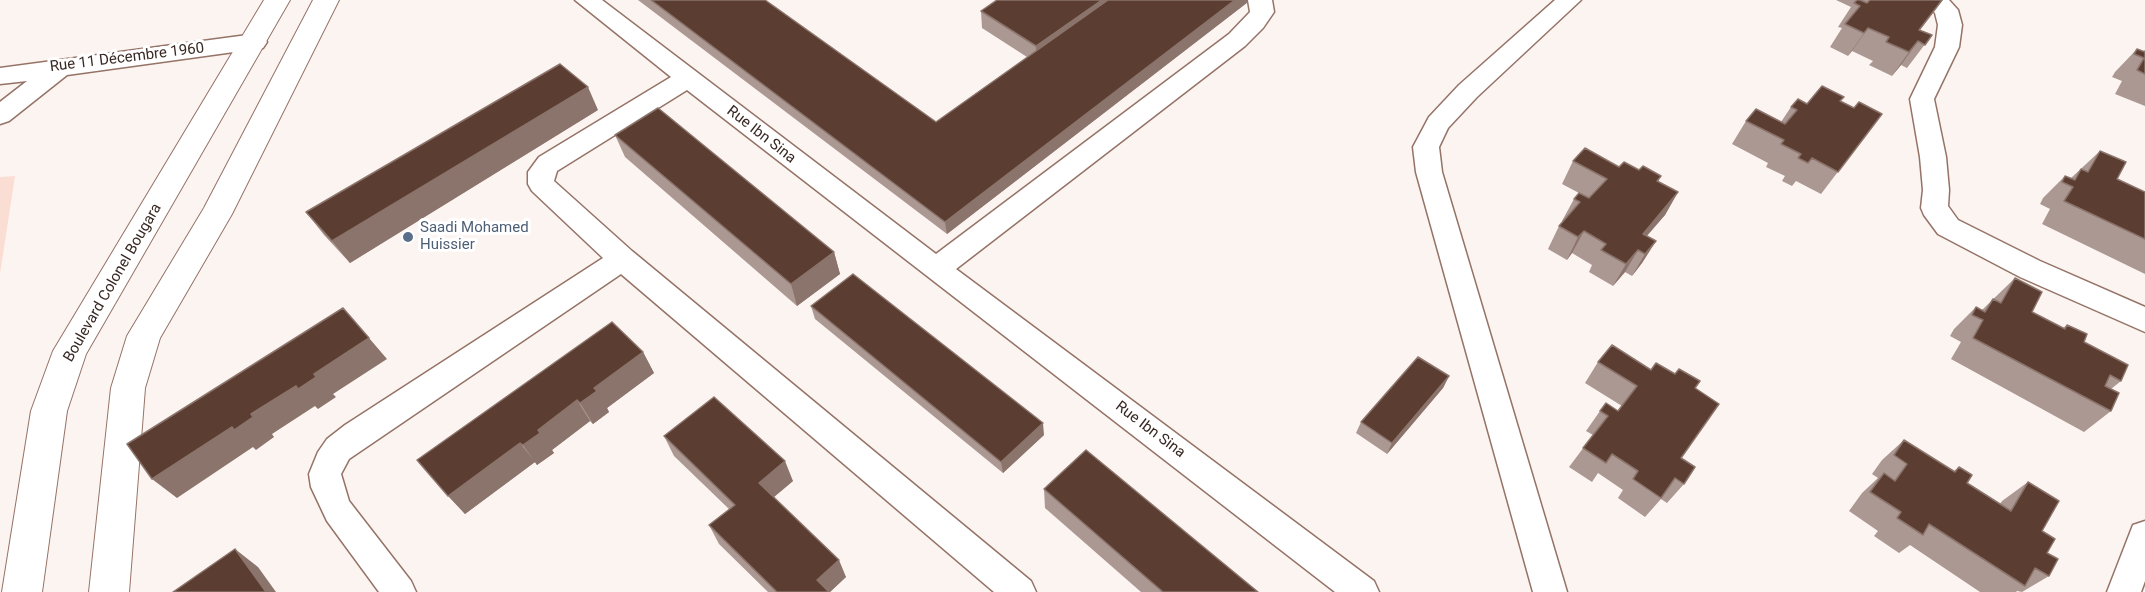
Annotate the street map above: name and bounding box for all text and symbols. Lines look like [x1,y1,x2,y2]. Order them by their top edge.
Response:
street label: Rue 11 Décembre 1960 [49,40,205,76]
street label: Rue Ibn Sina [723,102,799,168]
street label: Boulevard Colonel Bougara [60,201,166,365]
place label: Saadi Mohamed Huissier [420,219,529,254]
marker: Saadi Mohamed Huissier [401,230,415,244]
street label: Rue Ibn Sina [1112,398,1188,462]

